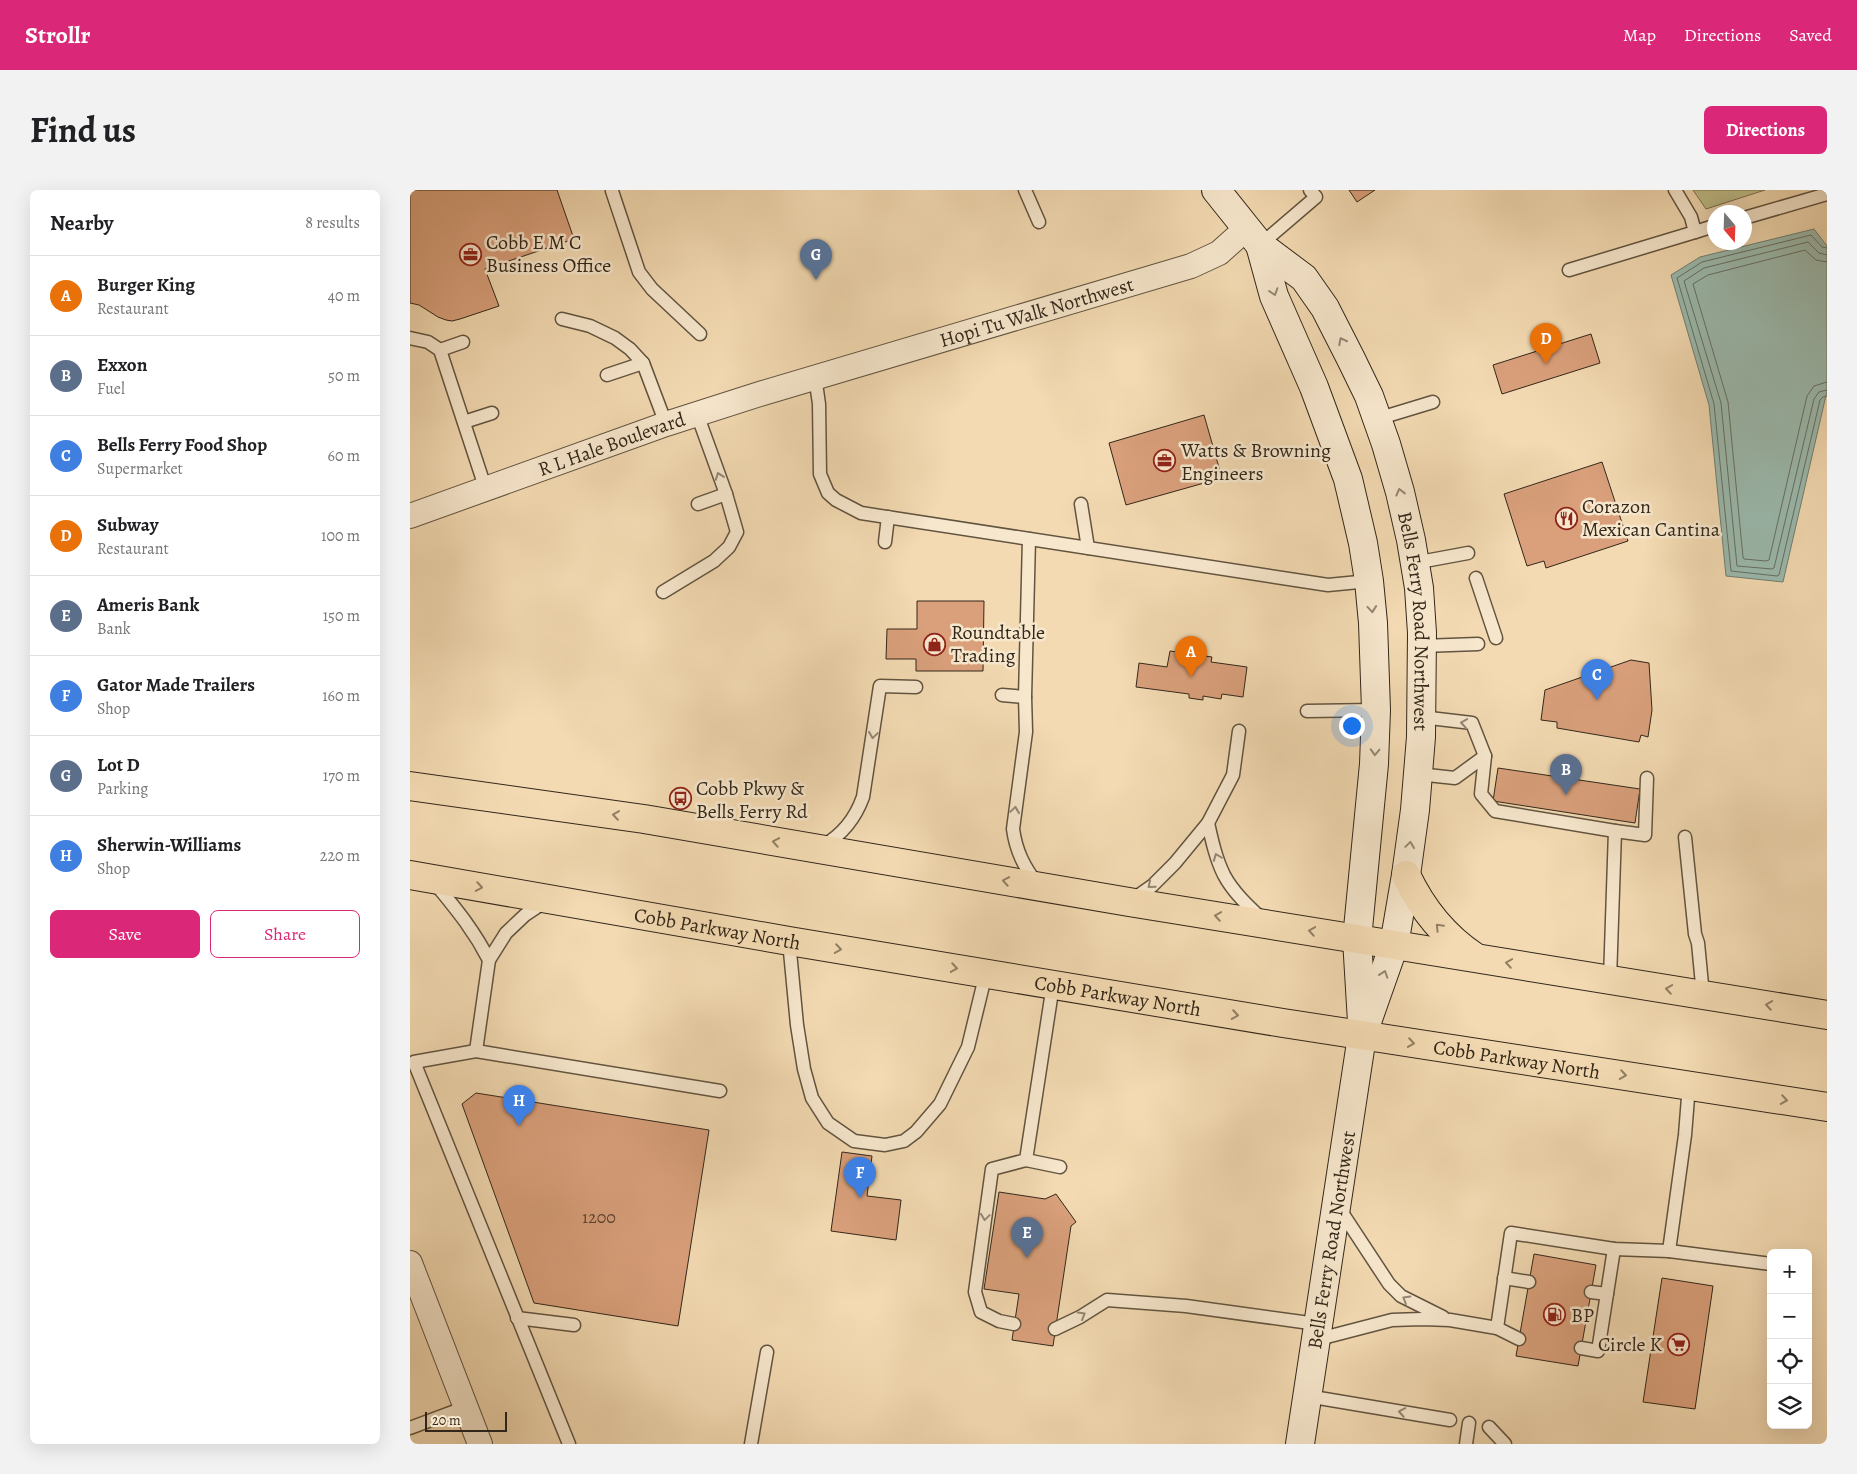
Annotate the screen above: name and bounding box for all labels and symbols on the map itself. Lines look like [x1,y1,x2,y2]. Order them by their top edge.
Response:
north arrow [1707,205,1752,250]
place label: Cobb E M C Business Office [486,229,611,279]
pin: G [800,239,832,280]
office icon: Cobb E M C Business Office [458,242,482,266]
street label: Hopi Tu Walk Northwest [936,271,1137,354]
one-way arrow [1268,287,1278,295]
pin: D [1530,323,1562,364]
one-way arrow [1338,337,1348,346]
street label: R L Hale Boulevard [534,406,689,483]
place label: Watts & Browning Engineers [1180,437,1331,487]
office icon: Watts & Browning Engineers [1153,449,1177,473]
one-way arrow [715,472,725,481]
one-way arrow [1395,488,1406,497]
place label: Corazon Mexican Cantina [1582,493,1721,543]
restaurant icon: Corazon Mexican Cantina [1554,506,1578,530]
street label: Bells Ferry Road Northwest [1391,509,1435,732]
one-way arrow [1366,605,1377,613]
place label: Roundtable Trading [951,619,1045,669]
shop icon: Roundtable Trading [923,632,947,656]
pin: A [1175,636,1207,677]
pin: C [1581,659,1613,700]
your location [1339,713,1365,739]
one-way arrow [1459,718,1468,728]
one-way arrow [868,731,879,739]
one-way arrow [1369,749,1380,757]
pin: B [1550,754,1582,795]
place label: Cobb Pkwy & Bells Ferry Rd [696,775,808,825]
bus stop icon: Cobb Pkwy & Bells Ferry Rd [668,787,692,811]
one-way arrow [1010,806,1020,814]
one-way arrow [612,810,620,821]
one-way arrow [772,837,781,847]
one-way arrow [1404,841,1415,849]
one-way arrow [1213,853,1223,861]
one-way arrow [1001,876,1010,886]
one-way arrow [1148,879,1157,888]
one-way arrow [474,881,483,891]
street label: Cobb Parkway North [632,901,803,957]
one-way arrow [1213,911,1221,922]
one-way arrow [1436,923,1445,932]
one-way arrow [1307,927,1316,937]
one-way arrow [833,943,842,953]
one-way arrow [1504,959,1513,969]
one-way arrow [951,962,959,973]
street label: Cobb Parkway North [1032,969,1203,1023]
one-way arrow [1378,970,1388,979]
one-way arrow [1665,984,1673,995]
one-way arrow [1764,1001,1773,1011]
one-way arrow [1232,1009,1240,1020]
street label: Cobb Parkway North [1431,1033,1602,1086]
one-way arrow [1407,1037,1415,1048]
one-way arrow [1619,1070,1627,1080]
pin: H [503,1085,535,1126]
one-way arrow [1780,1094,1788,1105]
street label: Bells Ferry Road Northwest [1301,1129,1362,1351]
pin: F [844,1157,876,1198]
house number: 1200 [582,1205,616,1229]
one-way arrow [981,1213,991,1222]
pin: E [1011,1217,1043,1258]
one-way arrow [1403,1295,1412,1305]
place label: BP [1571,1302,1594,1329]
fuel station icon: BP [1543,1303,1567,1327]
one-way arrow [1076,1312,1085,1322]
place label: Circle K [1598,1331,1662,1358]
supermarket icon: Circle K [1666,1332,1690,1356]
one-way arrow [1398,1407,1407,1417]
scale bar [425,1409,508,1432]

